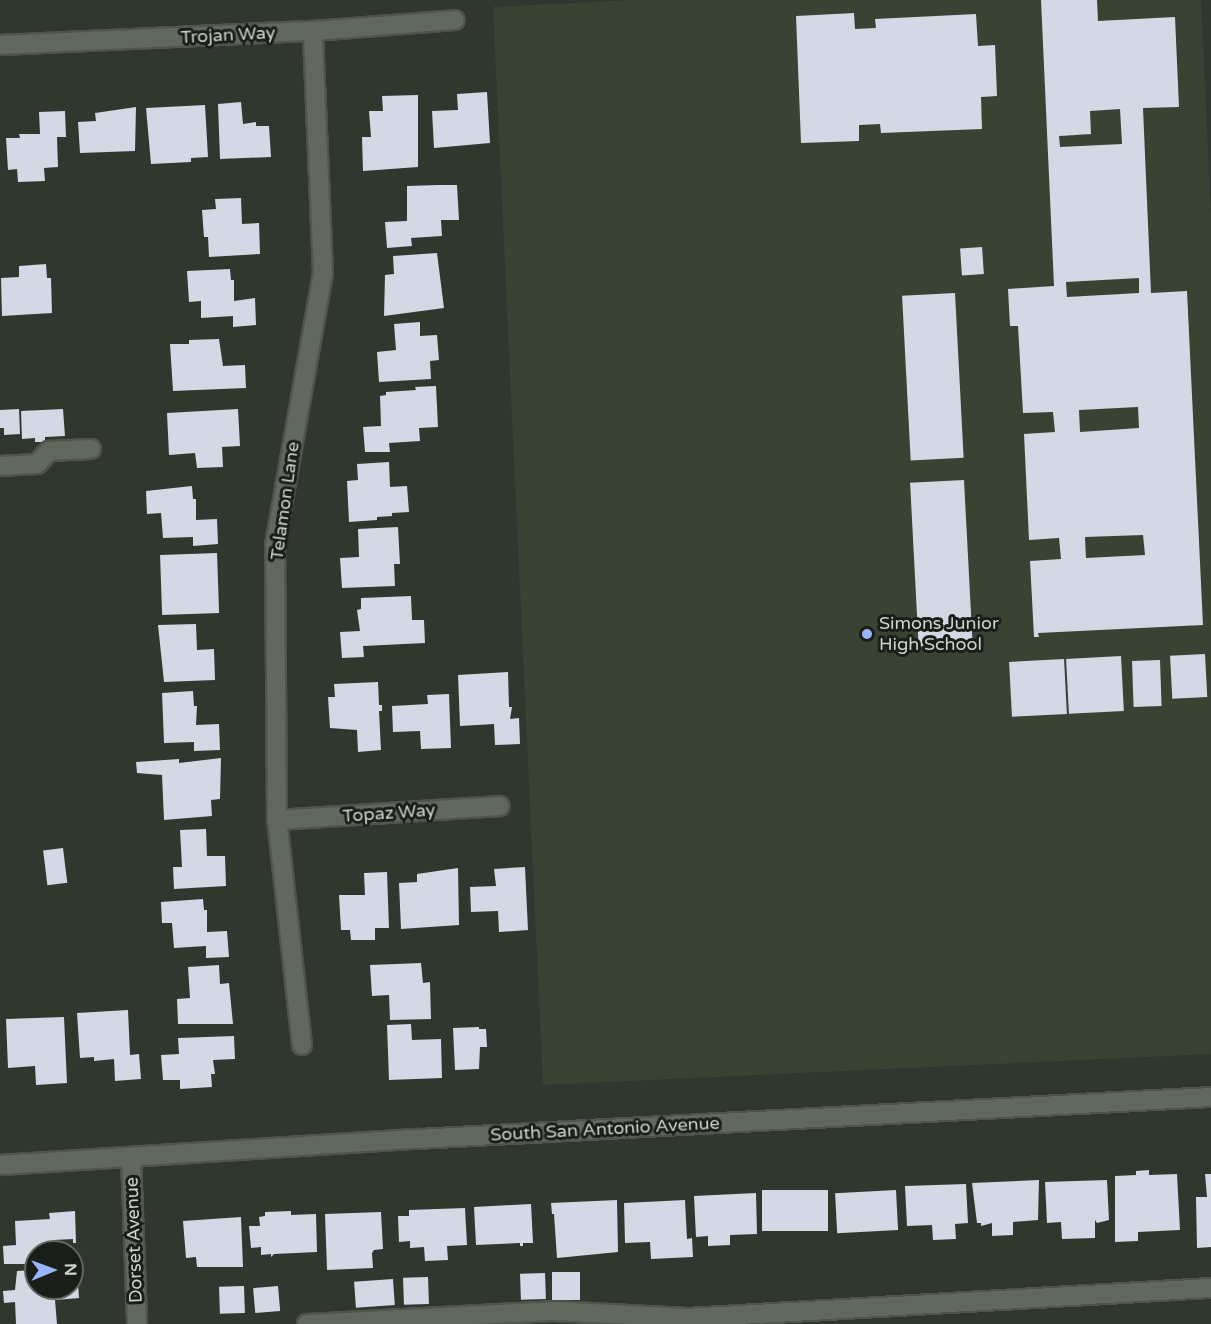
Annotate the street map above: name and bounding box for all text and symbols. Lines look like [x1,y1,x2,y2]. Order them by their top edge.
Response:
street label: Trojan Way [180,22,276,48]
street label: Telamon Lane [266,440,304,562]
place label: Simons Junior High School [879,613,999,656]
marker: Simons Junior High School [860,627,874,641]
street label: Topaz Way [342,799,436,827]
street label: South San Antonio Avenue [490,1112,720,1146]
street label: Dorset Avenue [121,1177,147,1303]
north arrow [24,1240,84,1300]
text: N [60,1263,80,1276]

